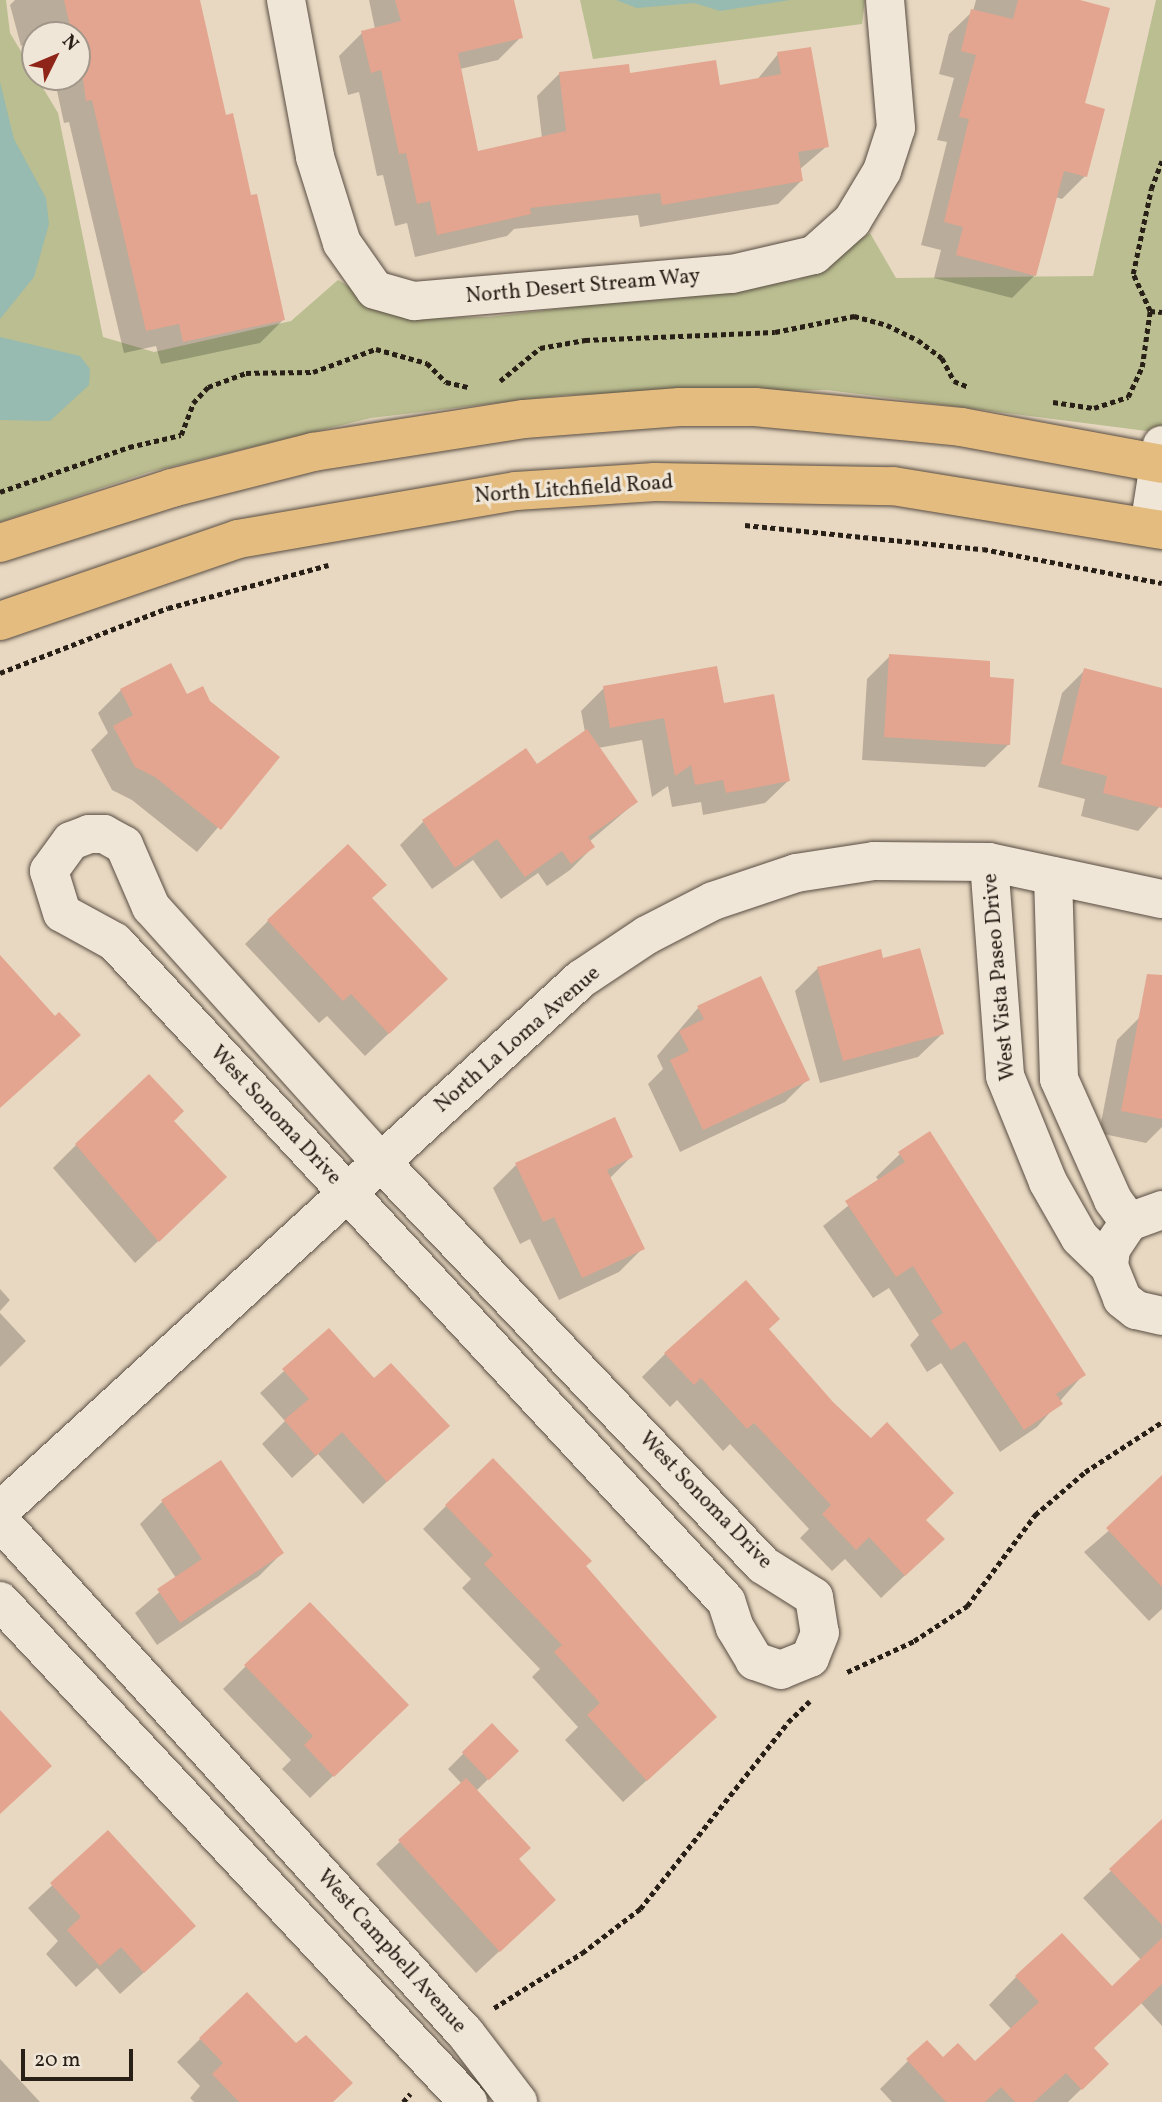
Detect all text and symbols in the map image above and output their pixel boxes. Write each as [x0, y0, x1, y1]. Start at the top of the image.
north arrow [21, 21, 91, 91]
text: N [56, 29, 84, 57]
street label: North Desert Stream Way [464, 264, 702, 310]
street label: North Litchfield Road [474, 470, 674, 510]
street label: West Vista Paseo Drive [978, 872, 1022, 1082]
street label: North La Loma Avenue [430, 961, 606, 1119]
street label: West Sonoma Drive [204, 1041, 346, 1191]
street label: West Sonoma Drive [633, 1427, 777, 1575]
street label: West Campbell Avenue [311, 1865, 471, 2039]
scale bar [24, 2036, 136, 2080]
text: 20 m [34, 2046, 80, 2075]

